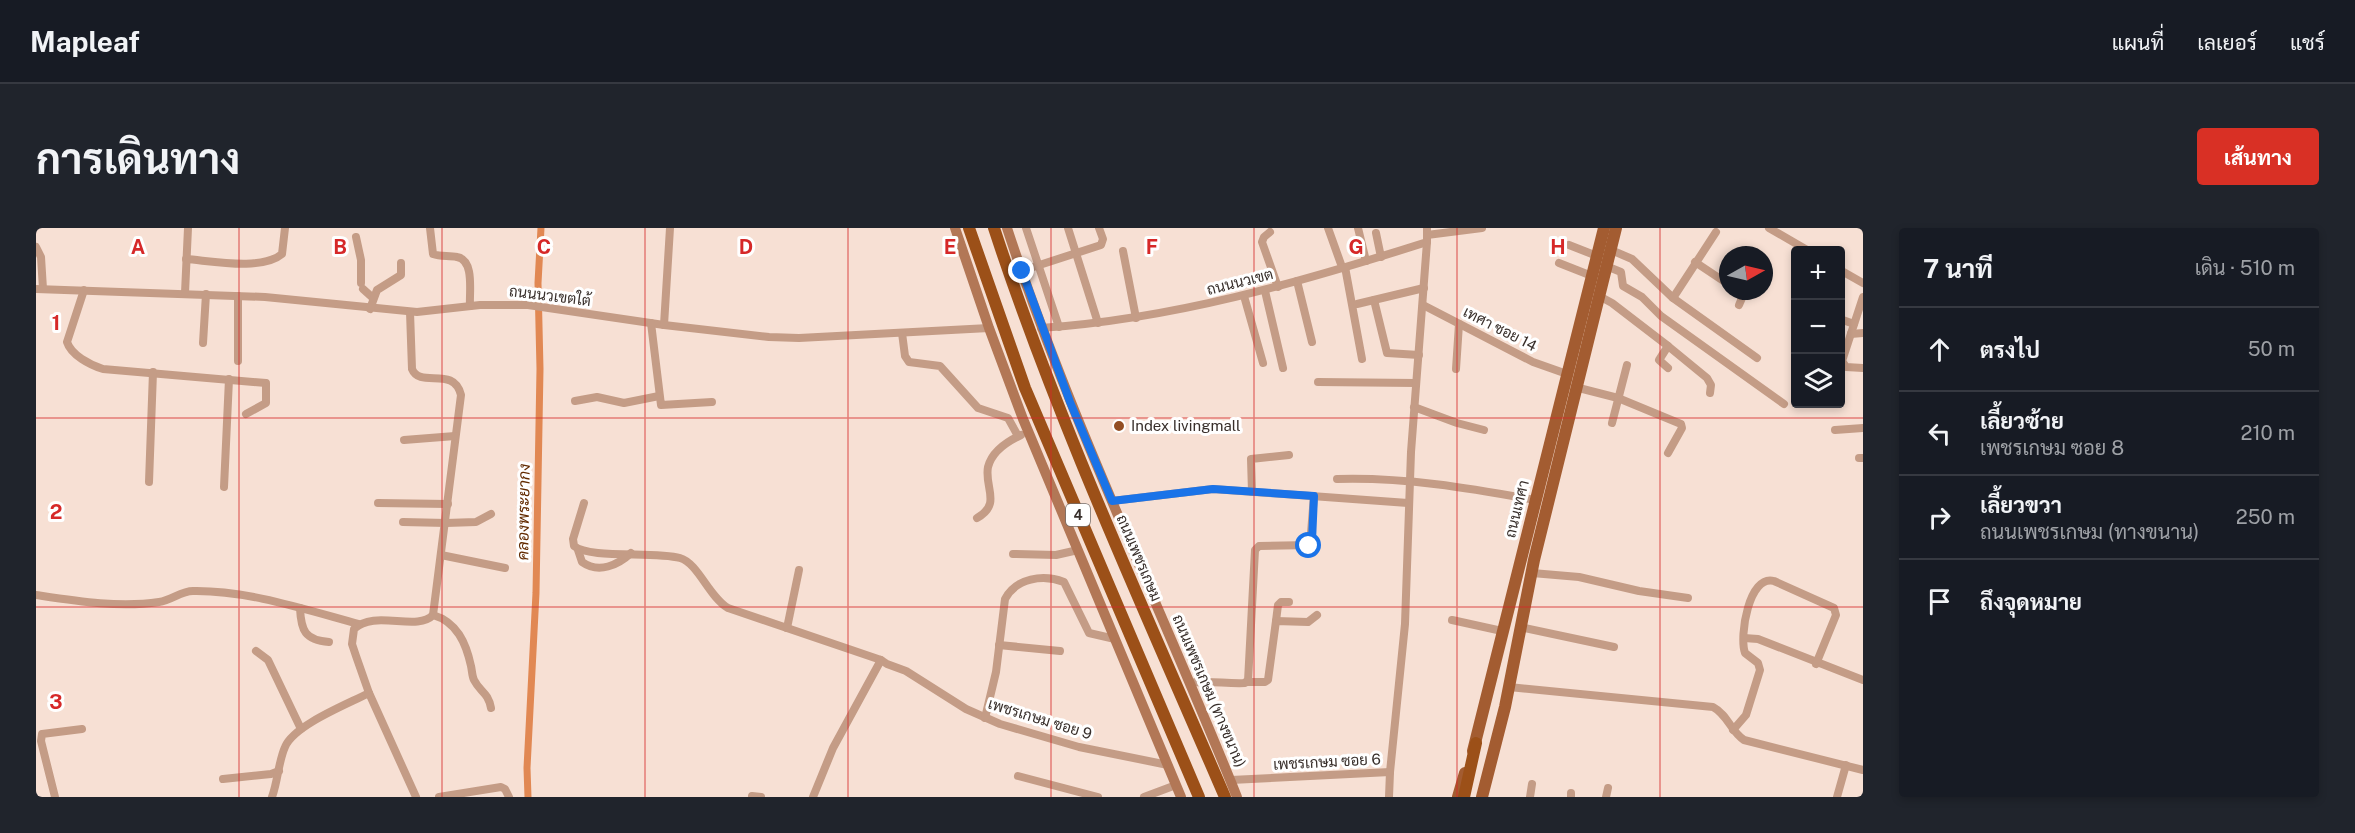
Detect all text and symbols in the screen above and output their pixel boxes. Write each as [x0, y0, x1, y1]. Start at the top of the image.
text: Mapleaf [30, 25, 140, 58]
text: แผนที่ [2112, 30, 2164, 55]
text: เลเยอร์ [2197, 30, 2257, 55]
text: แชร์ [2290, 30, 2325, 55]
button: เส้นทาง [2197, 128, 2319, 185]
text: การเดินทาง [36, 134, 240, 183]
text: A [131, 235, 145, 259]
text: B [333, 235, 347, 259]
text: C [537, 235, 551, 259]
text: D [739, 235, 753, 259]
text: E [944, 235, 956, 259]
text: F [1146, 235, 1158, 259]
text: G [1348, 235, 1364, 259]
text: H [1550, 235, 1566, 259]
north arrow [1719, 246, 1773, 300]
map controls [1791, 246, 1845, 408]
button: + [1791, 246, 1845, 300]
text: 7 นาที [1923, 253, 1993, 284]
text: เดิน · 510 m [2195, 256, 2295, 280]
route end [1008, 257, 1034, 283]
street label: ถนนนวเขต [1205, 265, 1275, 298]
street label: ถนนนวเขตใต้ [508, 281, 593, 309]
button: − [1791, 300, 1845, 354]
street label: เทศา ซอย 14 [1461, 303, 1540, 354]
text: 1 [52, 311, 60, 335]
icon: ahead [1923, 333, 1956, 366]
text: ตรงไป [1980, 337, 2040, 363]
text: 50 m [2248, 337, 2295, 361]
button: layers [1791, 354, 1845, 408]
text: เลี้ยวซ้าย [1980, 408, 2064, 434]
place label: Index livingmall [1131, 417, 1241, 434]
icon: left [1923, 417, 1956, 450]
marker: Index livingmall [1112, 419, 1126, 433]
text: 210 m [2241, 421, 2295, 445]
text: เพชรเกษม ซอย 8 [1980, 436, 2124, 460]
water label: คลองพระยากง [513, 463, 534, 561]
street label: ถนนเทศา [1501, 478, 1532, 539]
text: เลี้ยวขวา [1980, 492, 2062, 518]
text: 2 [50, 500, 62, 524]
icon: right [1923, 501, 1956, 534]
road number: 4 [1066, 504, 1090, 526]
text: 250 m [2236, 505, 2295, 529]
street label: ถนนเพชรเกษม [1114, 512, 1165, 604]
text: ถนนเพชรเกษม (ทางขนาน) [1980, 520, 2199, 544]
route start [1295, 532, 1321, 558]
icon: arrive [1923, 585, 1956, 618]
text: ถึงจุดหมาย [1980, 589, 2082, 615]
street label: ถนนเพชรเกษม (ทางขนาน) [1170, 612, 1249, 770]
text: 3 [49, 690, 63, 714]
street label: เพชรเกษม ซอย 9 [986, 695, 1094, 742]
street label: เพชรเกษม ซอย 6 [1273, 750, 1381, 773]

